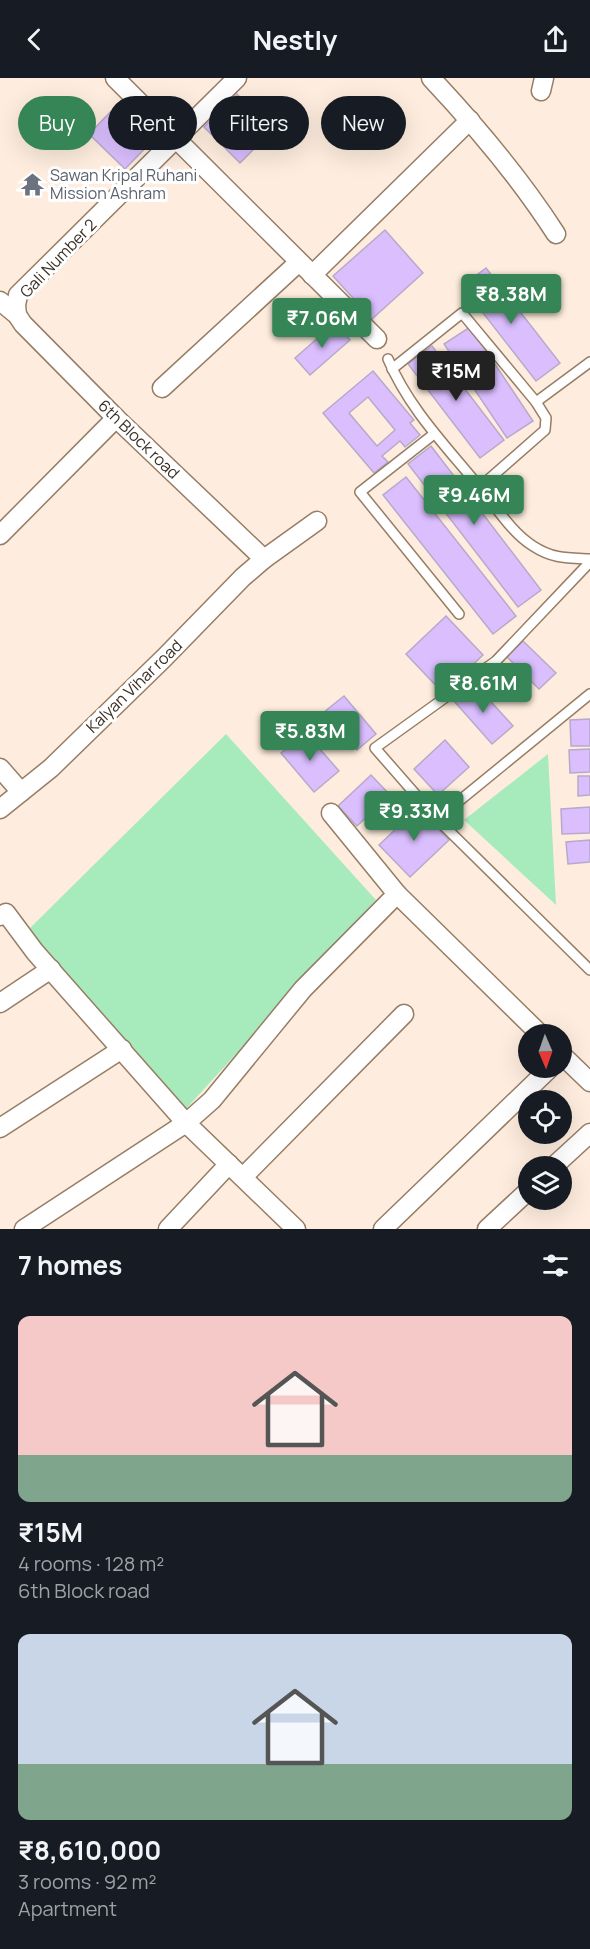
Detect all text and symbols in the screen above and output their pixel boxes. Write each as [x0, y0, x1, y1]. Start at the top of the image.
text: Nestly [253, 21, 337, 58]
icon: back [18, 23, 51, 56]
icon: share [539, 23, 572, 56]
chip: Buy [18, 96, 96, 150]
chip: Rent [108, 96, 197, 150]
chip: Filters [209, 96, 309, 150]
chip: New [321, 96, 406, 150]
place label: Sawan Kripal Ruhani Mission Ashram [50, 164, 197, 204]
temple icon: Sawan Kripal Ruhani Mission Ashram [19, 171, 45, 197]
street label: Gali Number 2 [15, 214, 101, 302]
pin: ₹8.38M [462, 274, 560, 325]
text: ₹8.38M [475, 280, 547, 307]
pin: ₹7.06M [273, 298, 371, 349]
text: ₹7.06M [286, 304, 358, 331]
pin: ₹15M [420, 351, 492, 402]
text: ₹15M [431, 357, 481, 384]
street label: 6th Block road [93, 394, 185, 484]
pin: ₹9.46M [425, 475, 523, 526]
text: ₹9.46M [438, 481, 510, 508]
street label: Kalyan Vihar road [81, 634, 187, 738]
pin: ₹8.61M [434, 663, 532, 714]
text: ₹8.61M [449, 669, 517, 696]
pin: ₹5.83M [261, 711, 359, 762]
text: ₹5.83M [274, 717, 346, 744]
pin: ₹9.33M [365, 791, 463, 842]
text: ₹9.33M [378, 797, 450, 824]
north arrow [518, 1024, 572, 1078]
map controls [518, 1024, 572, 1210]
button: locate [518, 1090, 572, 1144]
button: layers [518, 1156, 572, 1210]
text: 7 homes [18, 1247, 122, 1283]
icon: filters [539, 1249, 572, 1282]
icon: home [241, 1355, 349, 1463]
text: ₹15M [18, 1514, 83, 1550]
text: 4 rooms · 128 m² [18, 1550, 164, 1577]
text: 6th Block road [18, 1577, 150, 1604]
icon: home [241, 1673, 349, 1781]
text: ₹8,610,000 [18, 1832, 161, 1868]
text: 3 rooms · 92 m² [18, 1868, 157, 1895]
text: Apartment [18, 1895, 117, 1922]

